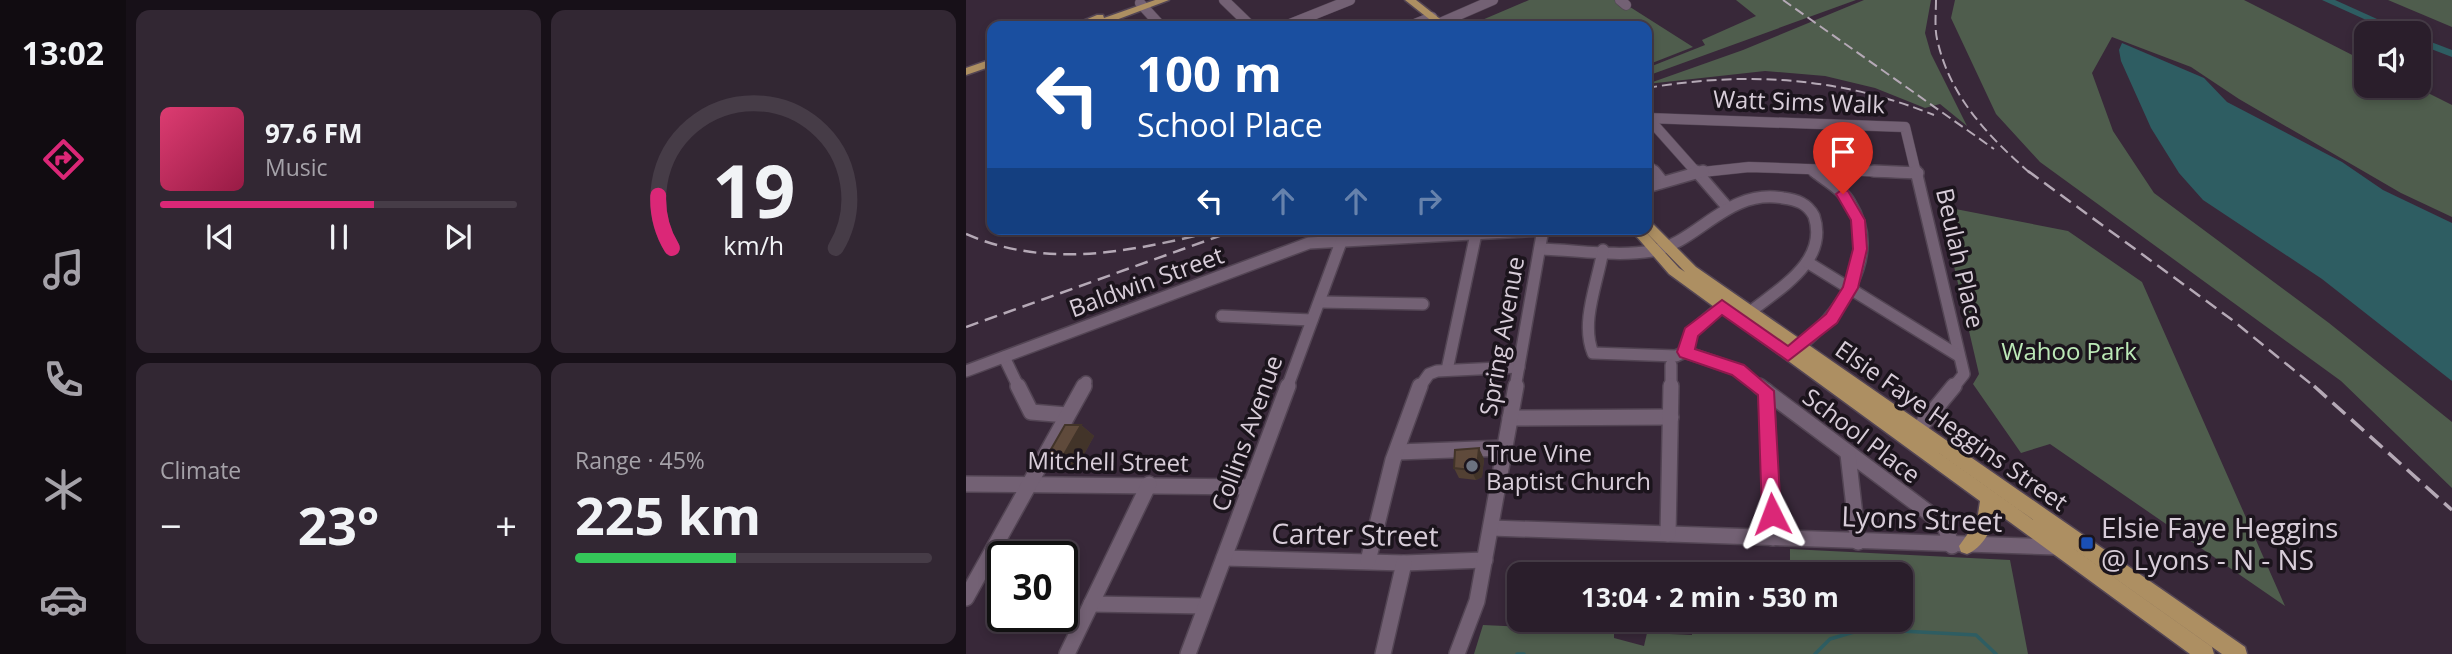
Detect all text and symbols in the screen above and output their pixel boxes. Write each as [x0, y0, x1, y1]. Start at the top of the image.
map controls [2354, 21, 2431, 98]
button: sound [2354, 21, 2431, 98]
text: 13:02 [22, 31, 104, 74]
text: 100 m [1137, 40, 1282, 106]
icon: left [1022, 49, 1113, 140]
street label: Watt Sims Walk [1712, 82, 1886, 121]
text: School Place [1137, 103, 1323, 146]
text: 97.6 FM [265, 115, 363, 151]
pin [1813, 122, 1873, 194]
icon: arrive [1824, 133, 1862, 171]
icon: directions [39, 135, 88, 184]
text: 19 [712, 140, 795, 239]
text: Music [265, 151, 328, 183]
icon: left [1191, 182, 1229, 220]
icon: ahead [1264, 182, 1302, 220]
icon: ahead [1337, 182, 1375, 220]
icon: right [1410, 182, 1448, 220]
street label: Beulah Place [1929, 185, 1993, 331]
icon: previous [201, 218, 239, 256]
icon: pause [320, 218, 358, 256]
icon: next [439, 218, 477, 256]
text: km/h [723, 228, 784, 262]
street label: Baldwin Street [1064, 238, 1228, 324]
icon: music [39, 245, 88, 294]
street label: Spring Avenue [1471, 254, 1531, 418]
street label: Elsie Faye Heggins Street [1829, 332, 2075, 518]
park label: Wahoo Park [2001, 334, 2137, 367]
street label: Collins Avenue [1203, 350, 1289, 516]
icon: phone [39, 355, 88, 404]
street label: School Place [1796, 380, 1928, 490]
place label: True Vine Baptist Church [1486, 436, 1651, 497]
street label: Mitchell Street [1027, 443, 1189, 479]
text: Range · 45% [575, 444, 705, 476]
text: Climate [160, 454, 241, 486]
marker: True Vine Baptist Church [1464, 458, 1480, 474]
icon: climate [39, 465, 88, 514]
position arrow [1735, 477, 1809, 551]
text: 225 km [575, 479, 761, 550]
text: 23° [298, 489, 379, 560]
street label: Lyons Street [1841, 496, 2003, 540]
text: − [160, 499, 182, 551]
text: + [495, 499, 517, 551]
place label: Elsie Faye Heggins @ Lyons - N - NS [2101, 508, 2338, 578]
street label: Carter Street [1271, 514, 1439, 554]
marker: Elsie Faye Heggins @ Lyons - N - NS [2079, 535, 2095, 551]
speed limit sign: 30 [987, 541, 1078, 632]
icon: car [39, 575, 88, 624]
text: 13:04 · 2 min · 530 m [1581, 579, 1839, 615]

